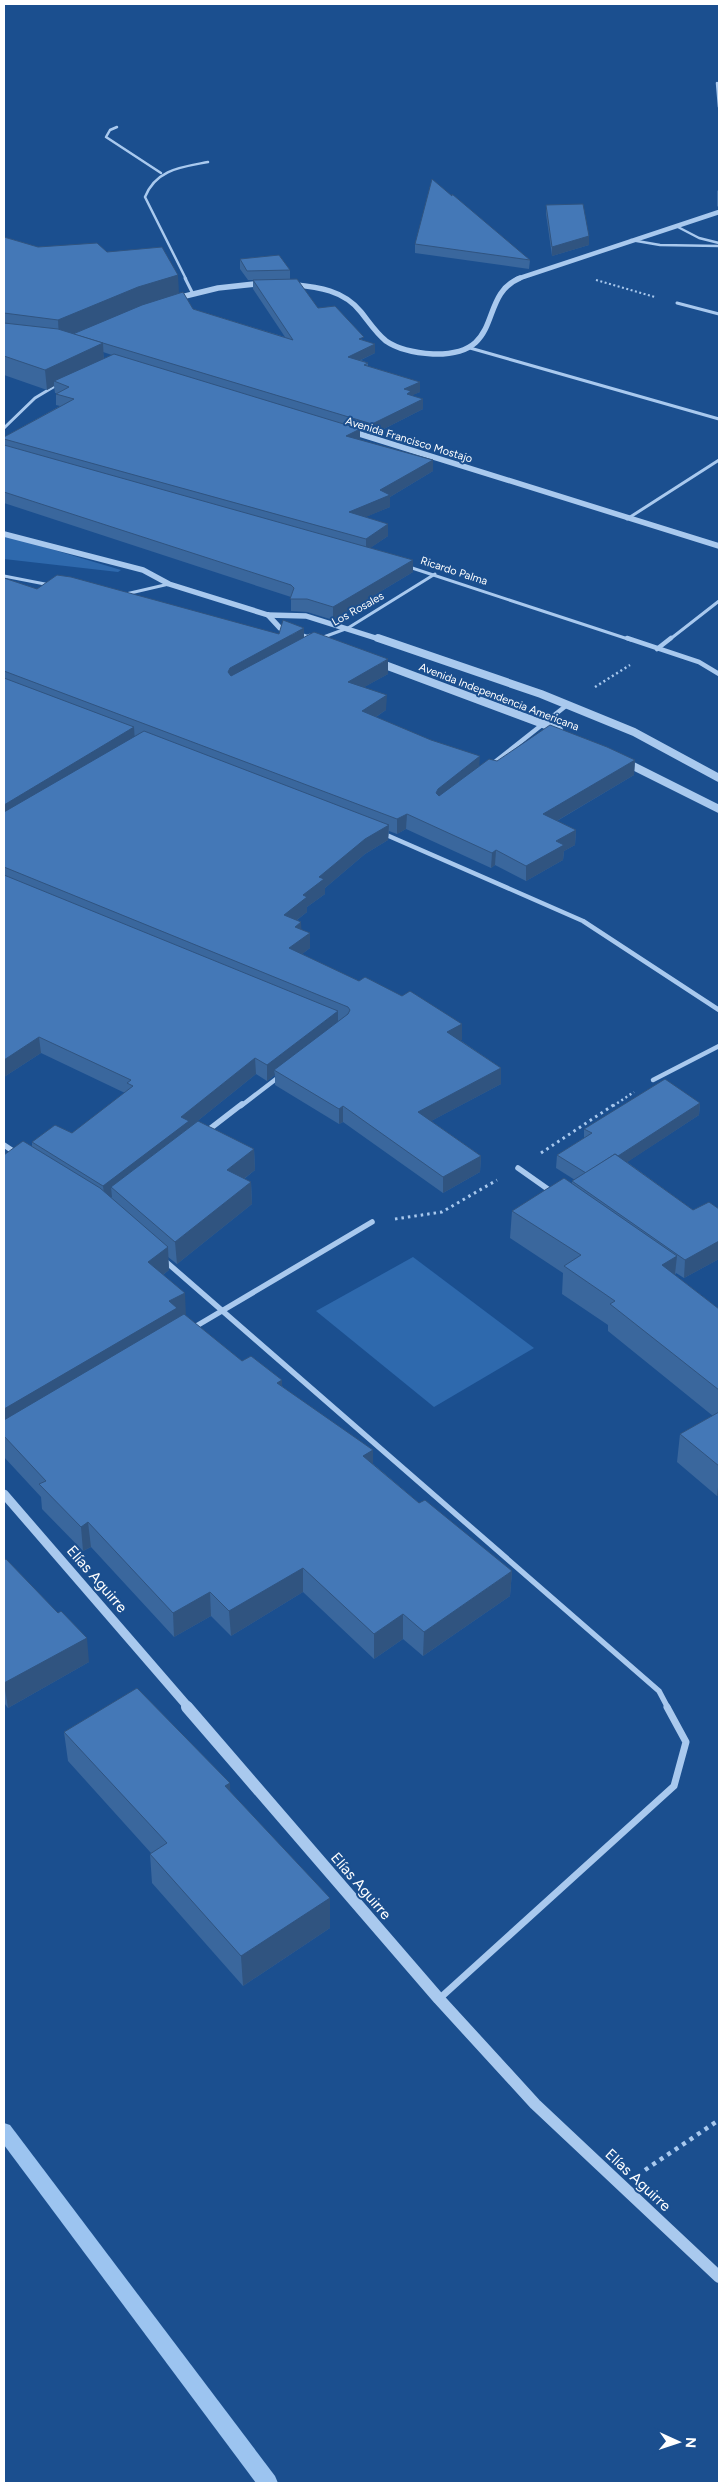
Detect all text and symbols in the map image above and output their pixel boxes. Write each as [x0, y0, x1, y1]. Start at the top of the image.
street label: Avenida Francisco Mostajo [344, 414, 474, 466]
street label: Ricardo Palma [419, 554, 489, 588]
street label: Los Rosales [330, 589, 386, 629]
street label: Avenida Independencia Americana [417, 660, 581, 734]
street label: Elías Aguirre [63, 1542, 131, 1616]
street label: Elías Aguirre [327, 1849, 395, 1923]
street label: Elías Aguirre [601, 2145, 675, 2215]
north arrow [653, 2417, 703, 2467]
text: N [682, 2437, 699, 2449]

